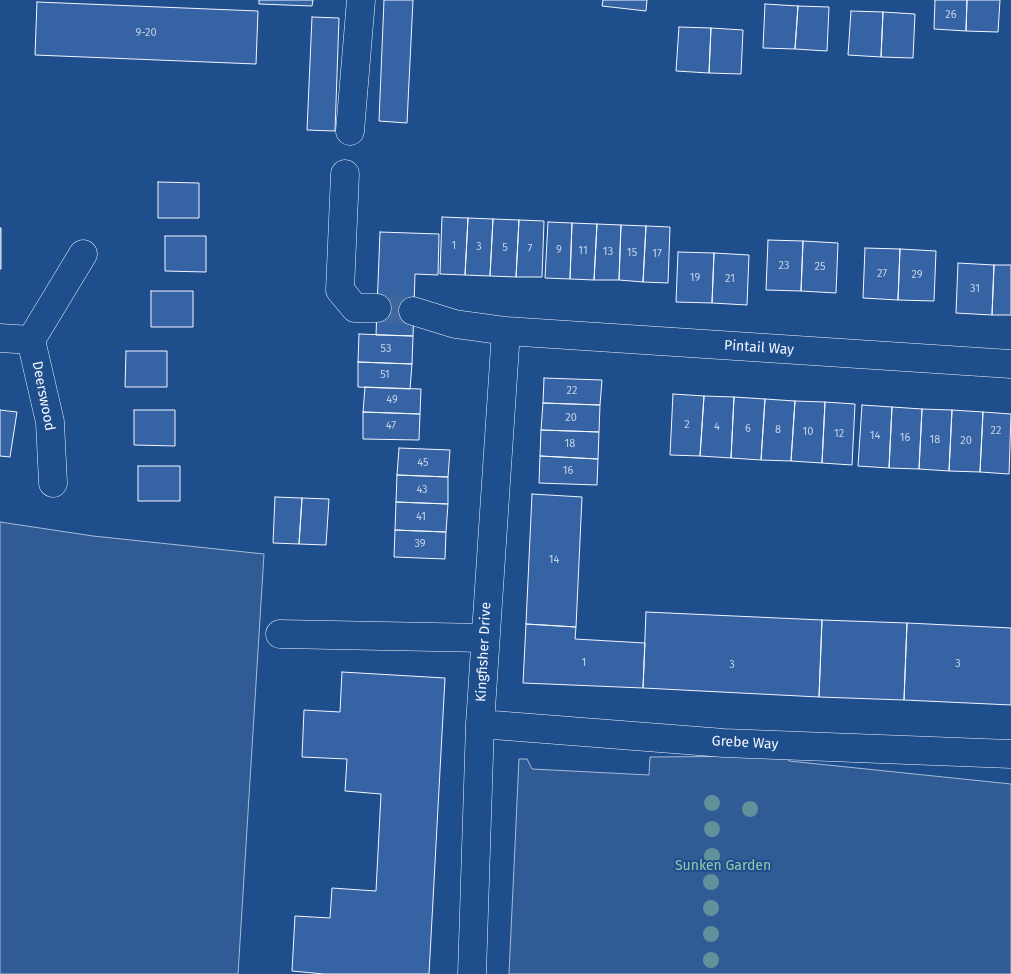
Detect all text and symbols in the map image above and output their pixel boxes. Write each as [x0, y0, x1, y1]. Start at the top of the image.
house number: 26 [945, 8, 957, 22]
house number: 9-20 [135, 26, 157, 40]
house number: 1 [452, 239, 456, 253]
house number: 3 [476, 240, 482, 254]
house number: 5 [502, 241, 508, 255]
house number: 7 [528, 242, 532, 256]
house number: 9 [556, 243, 562, 257]
house number: 11 [578, 244, 588, 258]
house number: 13 [603, 245, 613, 259]
house number: 15 [627, 246, 637, 260]
house number: 17 [652, 247, 662, 261]
house number: 23 [779, 259, 789, 273]
house number: 25 [815, 260, 825, 274]
house number: 27 [877, 267, 887, 281]
house number: 29 [911, 268, 923, 282]
house number: 19 [690, 271, 700, 285]
house number: 21 [725, 272, 735, 286]
house number: 31 [970, 282, 980, 296]
street label: Pintail Way [723, 337, 795, 359]
house number: 53 [381, 342, 391, 356]
street label: Deerswood [28, 360, 58, 432]
house number: 51 [380, 368, 390, 382]
house number: 22 [567, 384, 577, 398]
house number: 49 [386, 393, 398, 407]
house number: 20 [565, 411, 577, 425]
house number: 2 [684, 418, 690, 432]
house number: 47 [386, 419, 396, 433]
house number: 4 [714, 420, 720, 434]
house number: 6 [745, 422, 751, 436]
house number: 8 [775, 423, 781, 437]
house number: 22 [991, 424, 1001, 438]
house number: 10 [803, 425, 813, 439]
house number: 12 [834, 427, 844, 441]
house number: 14 [870, 429, 880, 443]
house number: 16 [900, 431, 910, 445]
house number: 18 [930, 433, 940, 447]
house number: 20 [960, 434, 972, 448]
house number: 18 [565, 437, 575, 451]
house number: 45 [417, 456, 429, 470]
house number: 16 [563, 464, 573, 478]
house number: 43 [416, 483, 428, 497]
house number: 41 [416, 510, 426, 524]
house number: 39 [414, 537, 426, 551]
house number: 14 [549, 553, 559, 567]
street label: Kingfisher Drive [473, 602, 495, 702]
house number: 1 [582, 656, 586, 670]
house number: 3 [955, 657, 961, 671]
house number: 3 [729, 658, 735, 672]
street label: Grebe Way [711, 733, 779, 753]
park label: Sunken Garden [675, 858, 771, 874]

